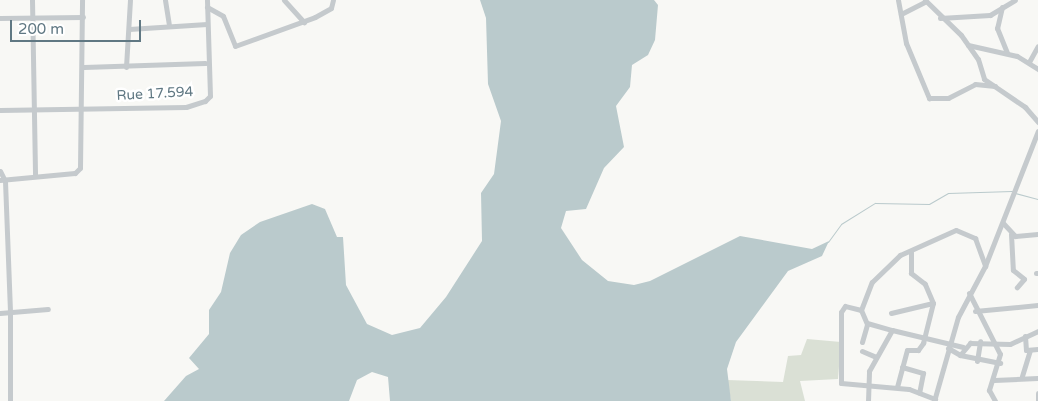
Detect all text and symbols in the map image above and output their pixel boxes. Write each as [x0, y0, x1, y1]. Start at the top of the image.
scale bar [12, 10, 144, 42]
text: 200 m [18, 20, 64, 38]
street label: Rue 17.594 [116, 84, 194, 104]

